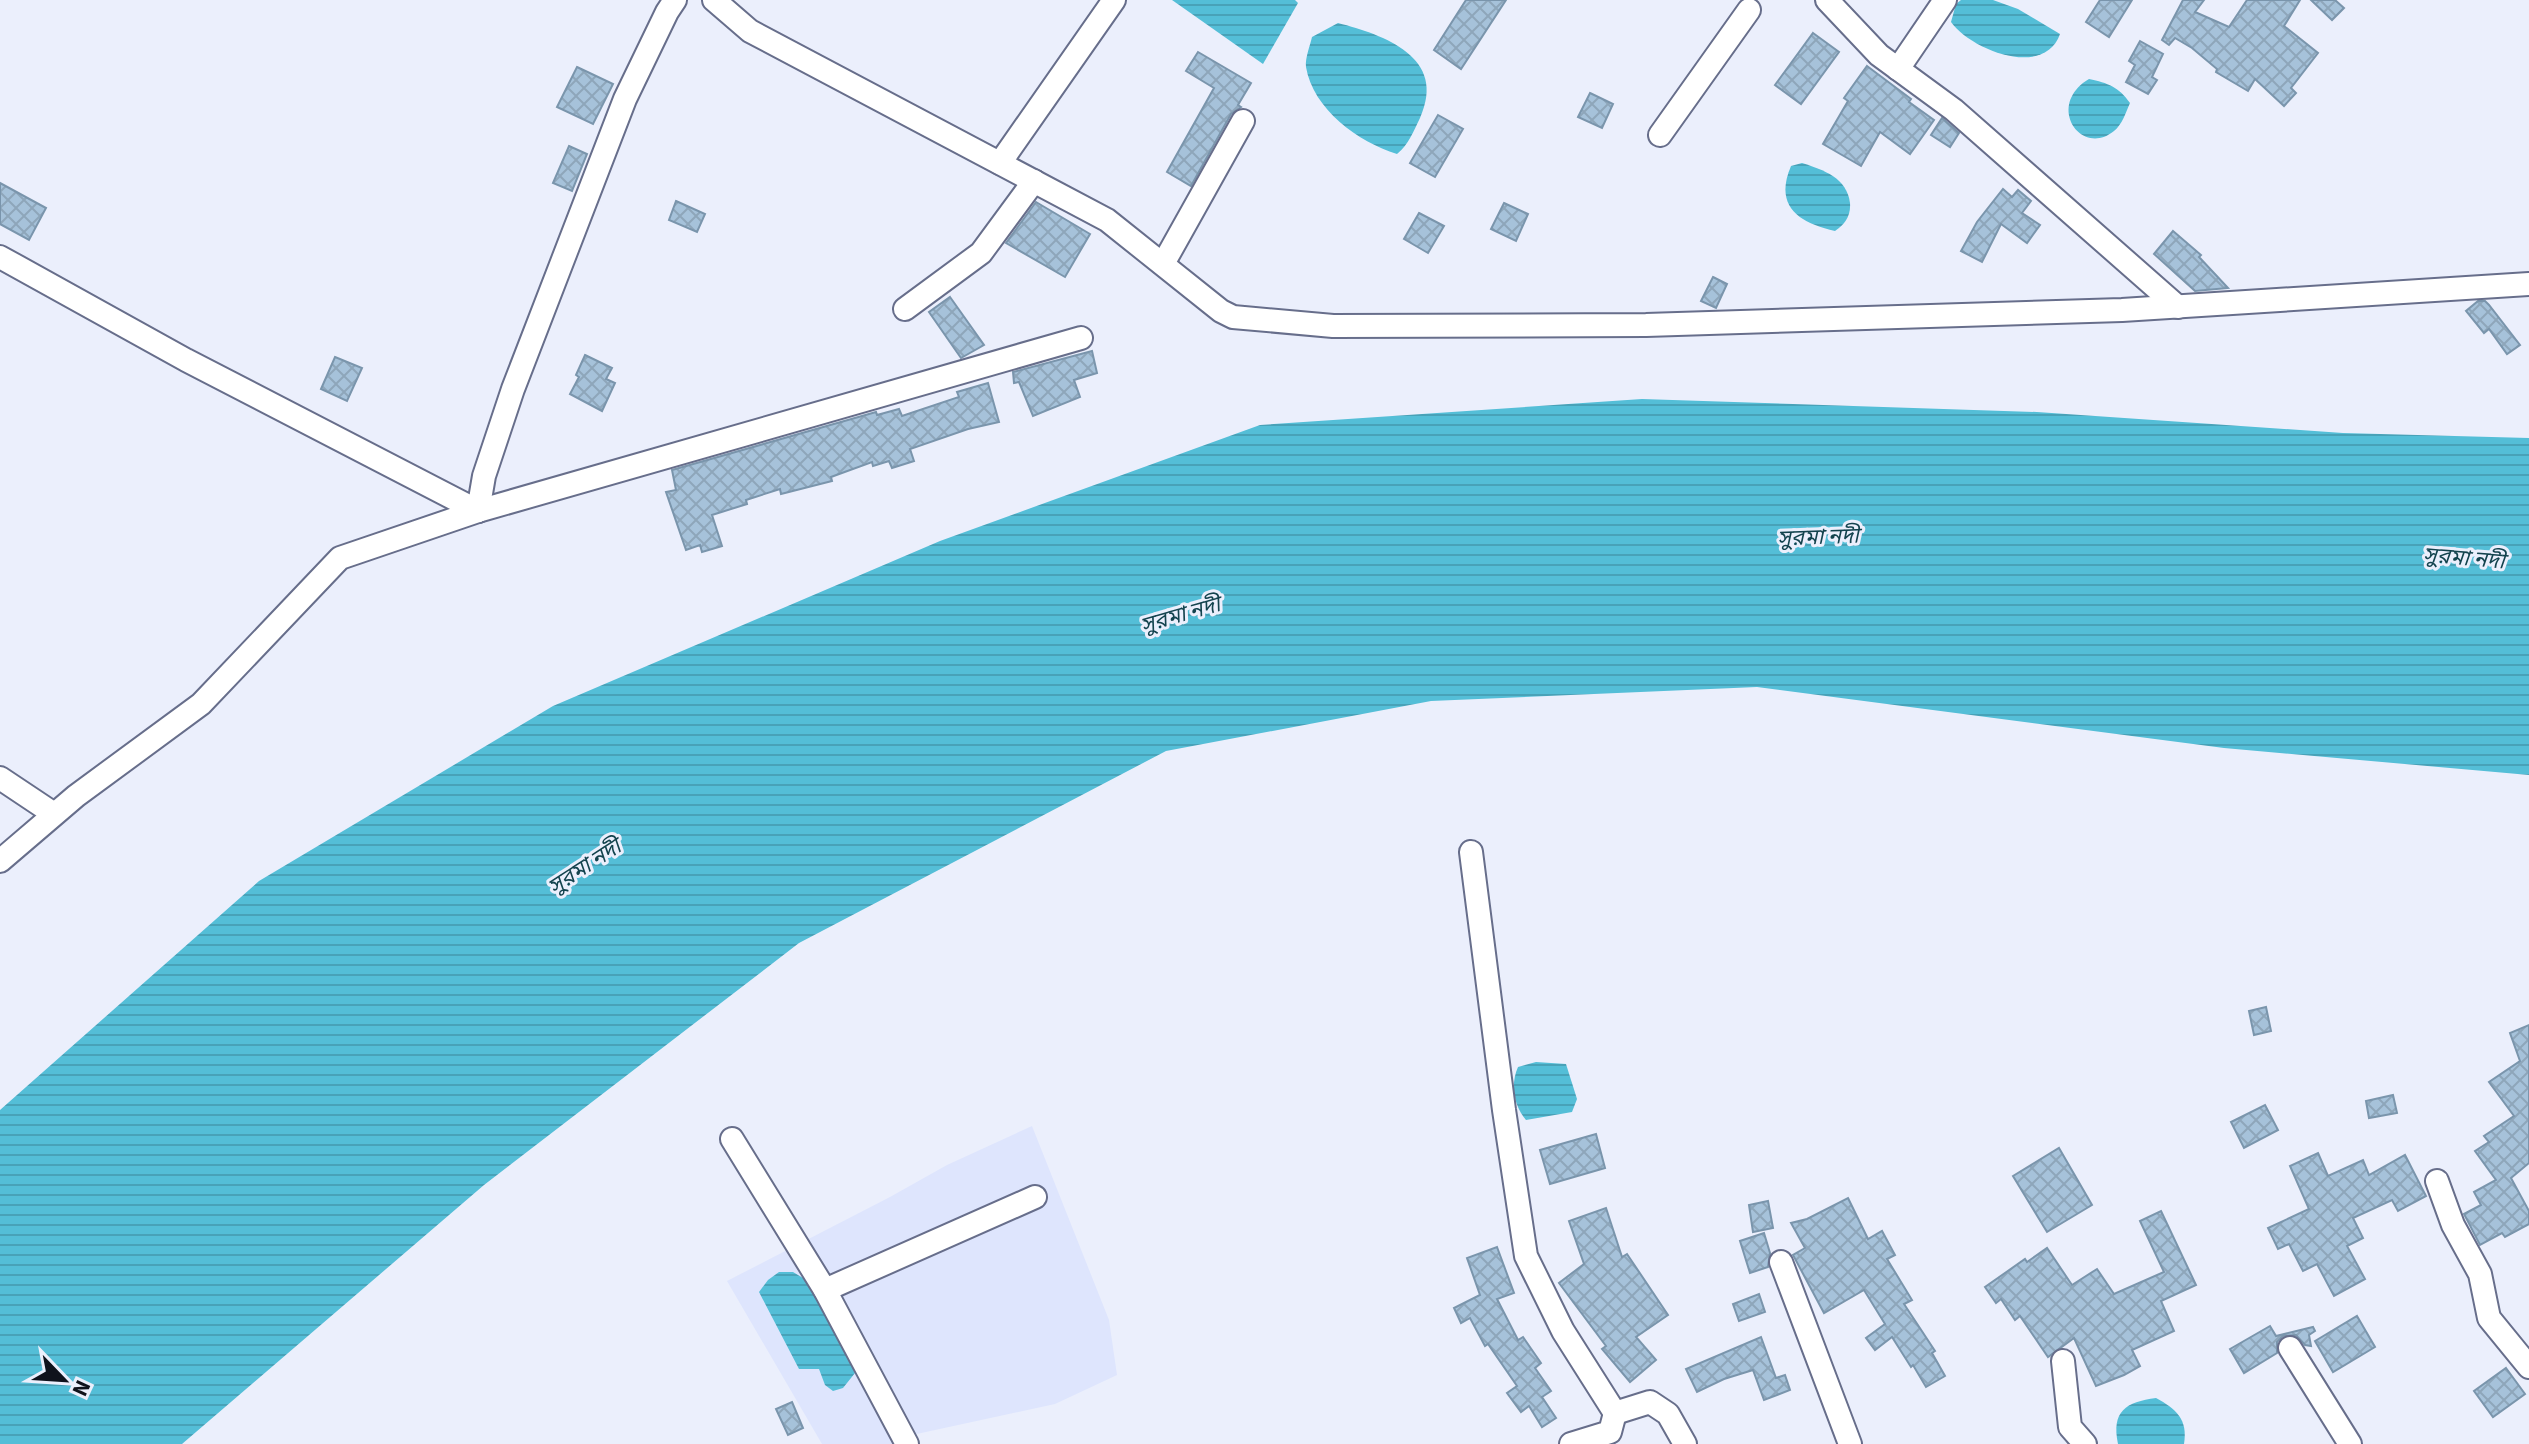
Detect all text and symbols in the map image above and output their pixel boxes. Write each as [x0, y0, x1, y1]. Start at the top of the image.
water label: সুরমা নদী [1777, 519, 1864, 554]
water label: সুরমা নদী [2422, 538, 2510, 578]
water label: সুরমা নদী [1137, 587, 1228, 642]
water label: সুরমা নদী [542, 829, 631, 903]
north arrow [24, 1340, 104, 1420]
text: N [64, 1375, 99, 1401]

